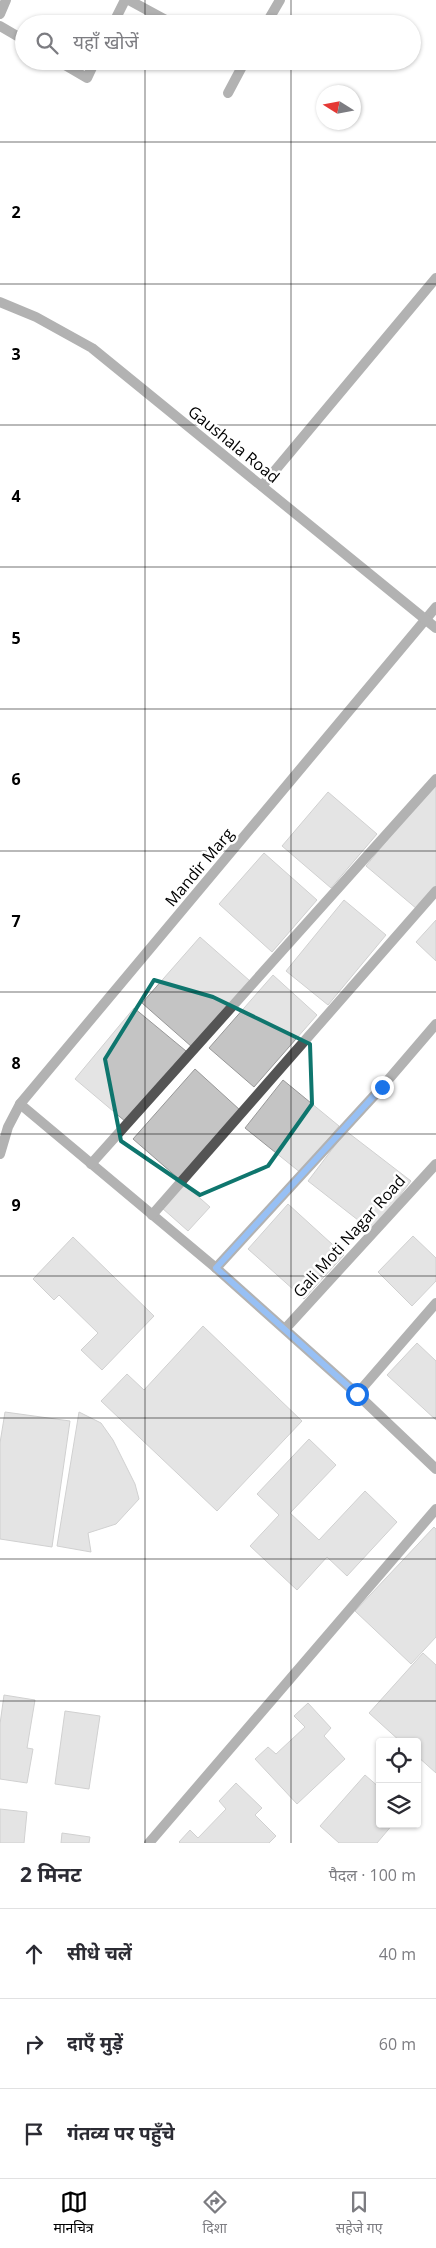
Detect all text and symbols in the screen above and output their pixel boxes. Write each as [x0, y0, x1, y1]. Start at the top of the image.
search box [15, 15, 421, 70]
icon: search [33, 29, 61, 57]
text: यहाँ खोजें [73, 29, 139, 55]
north arrow [316, 85, 361, 130]
text: 2 [11, 201, 21, 223]
text: 3 [11, 343, 21, 365]
street label: Gaushala Road [184, 400, 284, 488]
text: 4 [11, 485, 21, 507]
text: 5 [11, 627, 21, 649]
text: 6 [11, 768, 21, 790]
street label: Mandir Marg [160, 823, 239, 911]
text: 7 [11, 910, 21, 932]
text: 8 [11, 1052, 21, 1074]
route end [371, 1076, 394, 1099]
street label: Gali Moti Nagar Road [288, 1170, 410, 1302]
text: 9 [11, 1194, 21, 1216]
route start [346, 1383, 369, 1406]
map controls [376, 1738, 421, 1828]
button: locate [376, 1738, 421, 1783]
button: layers [376, 1783, 421, 1828]
text: 2 मिनट [20, 1860, 82, 1888]
text: पैदल · 100 m [329, 1864, 416, 1886]
icon: ahead [20, 1940, 48, 1968]
text: सीधे चलें [67, 1940, 132, 1966]
text: 40 m [379, 1943, 416, 1965]
icon: right [20, 2030, 48, 2058]
text: दाएँ मुड़ें [67, 2030, 123, 2056]
text: 60 m [379, 2033, 416, 2055]
icon: arrive [20, 2120, 48, 2148]
text: गंतव्य पर पहुँचे [67, 2120, 175, 2146]
tab: मानचित्र [54, 2188, 94, 2239]
tab: दिशा [201, 2188, 229, 2239]
tab: सहेजे गए [336, 2188, 382, 2239]

